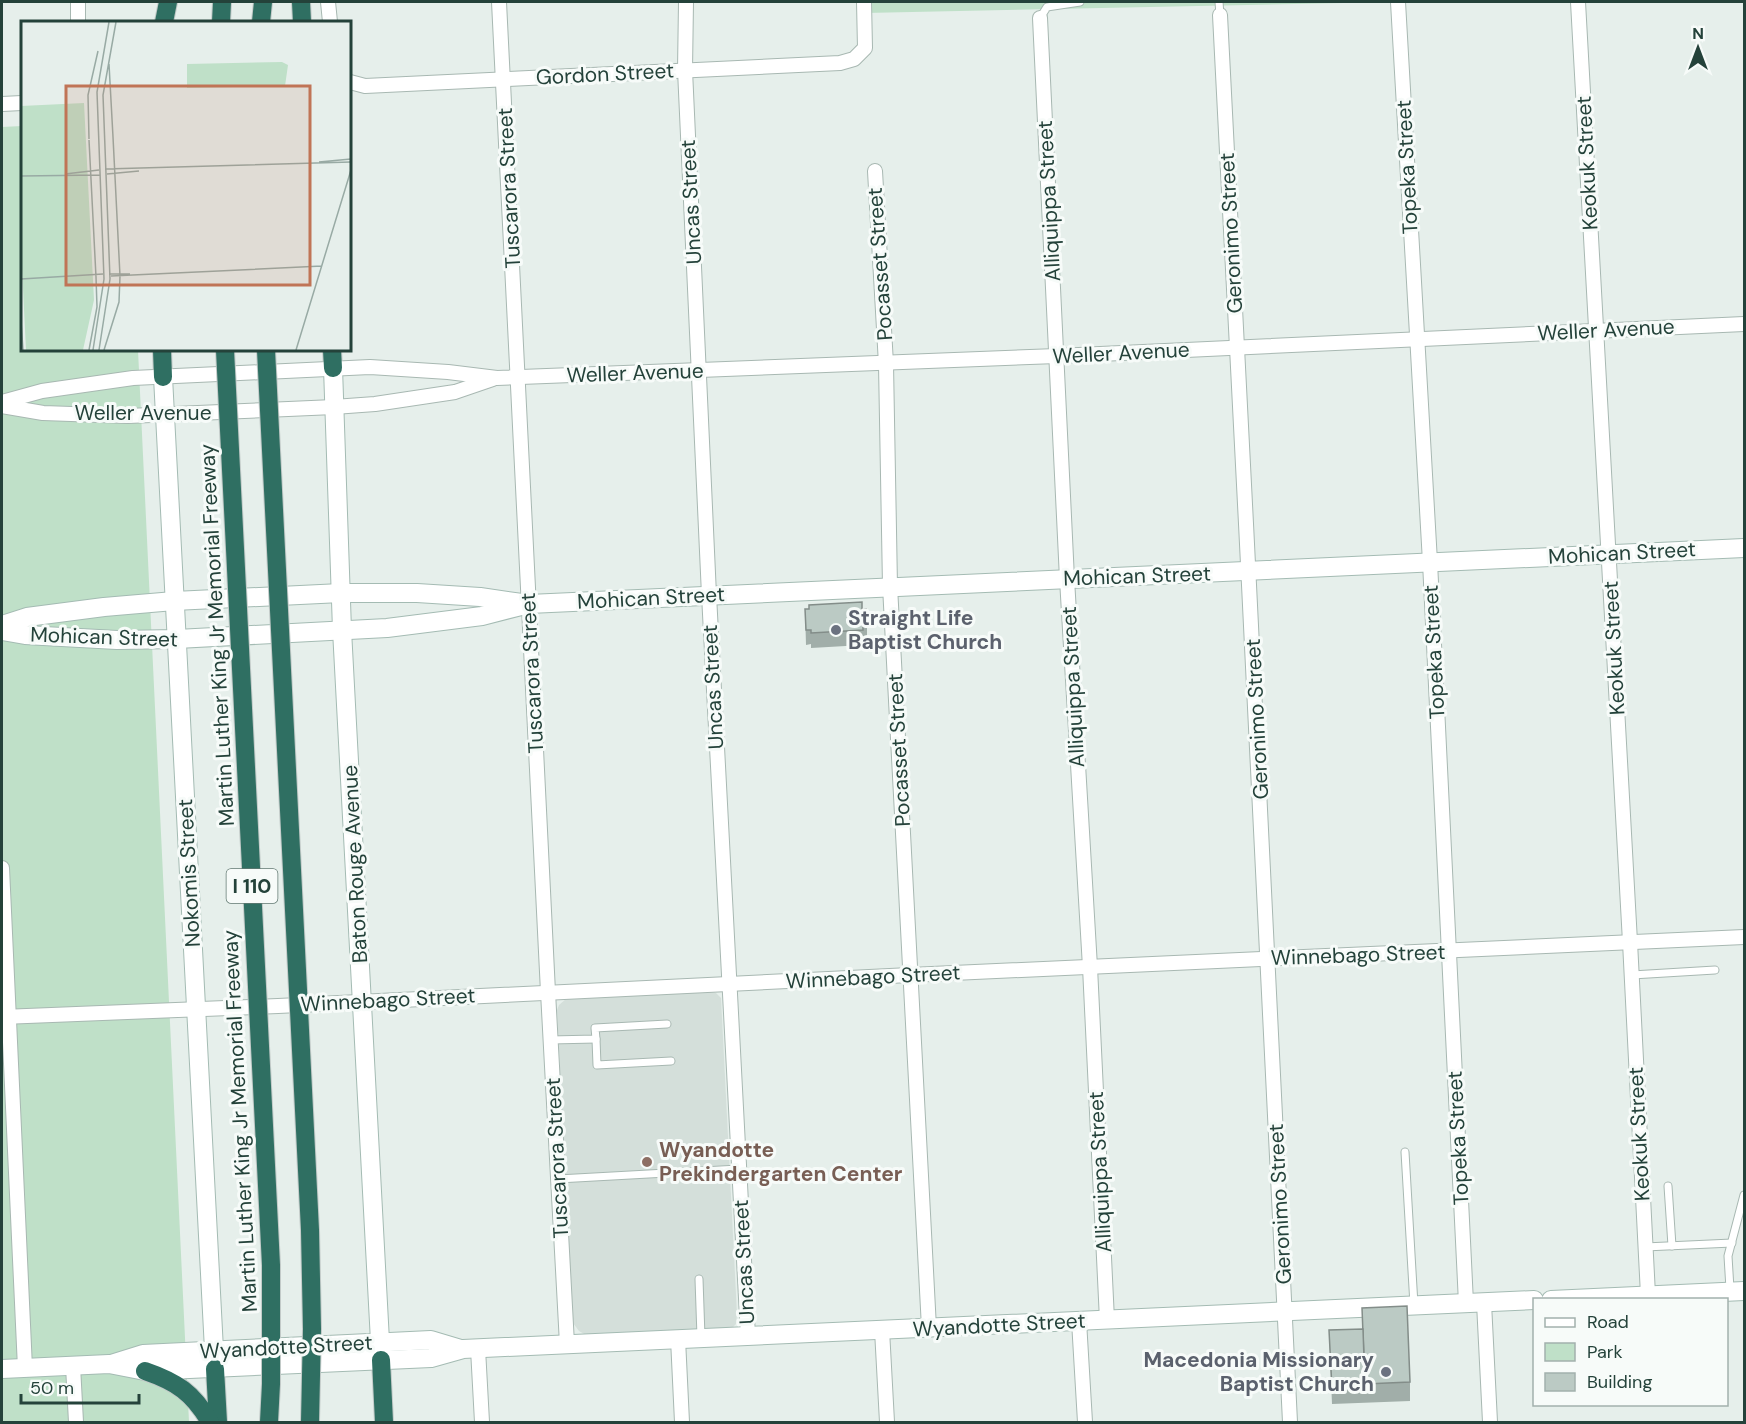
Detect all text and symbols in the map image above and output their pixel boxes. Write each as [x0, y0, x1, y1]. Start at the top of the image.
north arrow [1668, 18, 1728, 78]
inset map [21, 21, 351, 351]
text: N [1692, 23, 1704, 44]
street label: Gordon Street [535, 56, 675, 92]
street label: Keokuk Street [1570, 95, 1604, 231]
street label: Topeka Street [1390, 99, 1424, 235]
street label: Tuscarora Street [491, 107, 527, 269]
street label: Alliquippa Street [1031, 120, 1067, 282]
street label: Uncas Street [674, 139, 708, 265]
street label: Geronimo Street [1213, 152, 1249, 314]
street label: Pocasset Street [861, 186, 899, 342]
street label: Weller Avenue [1537, 312, 1675, 348]
street label: Weller Avenue [1052, 335, 1190, 371]
street label: Weller Avenue [566, 357, 704, 389]
street label: Weller Avenue [74, 399, 212, 427]
street label: Martin Luther King Jr Memorial Freeway [193, 443, 241, 827]
street label: Mohican Street [1547, 535, 1697, 571]
street label: Mohican Street [1063, 559, 1211, 593]
street label: Mohican Street [576, 580, 726, 616]
street label: Keokuk Street [1597, 580, 1631, 716]
street label: Topeka Street [1417, 584, 1451, 720]
street label: Tuscarora Street [514, 592, 550, 754]
place label: Straight Life Baptist Church [848, 604, 1002, 656]
street label: Alliquippa Street [1055, 606, 1091, 768]
street label: Mohican Street [30, 620, 178, 654]
marker: Straight Life Baptist Church [829, 623, 843, 637]
street label: Uncas Street [696, 624, 730, 750]
street label: Geronimo Street [1239, 638, 1275, 800]
street label: Pocasset Street [881, 673, 917, 827]
street label: Baton Rouge Avenue [336, 764, 374, 964]
street label: Nokomis Street [171, 798, 207, 948]
road number: I 110 [226, 869, 278, 903]
street label: Martin Luther King Jr Memorial Freeway [216, 929, 264, 1313]
street label: Winnebago Street [1270, 938, 1446, 972]
street label: Winnebago Street [785, 958, 961, 996]
street label: Winnebago Street [300, 981, 476, 1019]
street label: Keokuk Street [1622, 1066, 1656, 1202]
street label: Topeka Street [1441, 1070, 1475, 1206]
street label: Tuscarora Street [539, 1077, 575, 1239]
street label: Alliquippa Street [1082, 1091, 1118, 1253]
street label: Geronimo Street [1262, 1123, 1298, 1285]
place label: Wyandotte Prekindergarten Center [659, 1136, 903, 1188]
marker: Wyandotte Prekindergarten Center [640, 1155, 654, 1169]
street label: Uncas Street [727, 1199, 761, 1325]
legend [1533, 1298, 1728, 1406]
street label: Wyandotte Street [912, 1306, 1086, 1344]
text: Road [1587, 1310, 1629, 1334]
street label: Wyandotte Street [199, 1328, 373, 1366]
text: Park [1587, 1340, 1623, 1364]
place label: Macedonia Missionary Baptist Church [1143, 1346, 1374, 1398]
marker: Macedonia Missionary Baptist Church [1379, 1365, 1393, 1379]
scale bar [21, 1367, 140, 1405]
text: Building [1587, 1370, 1652, 1394]
text: 50 m [30, 1376, 74, 1400]

